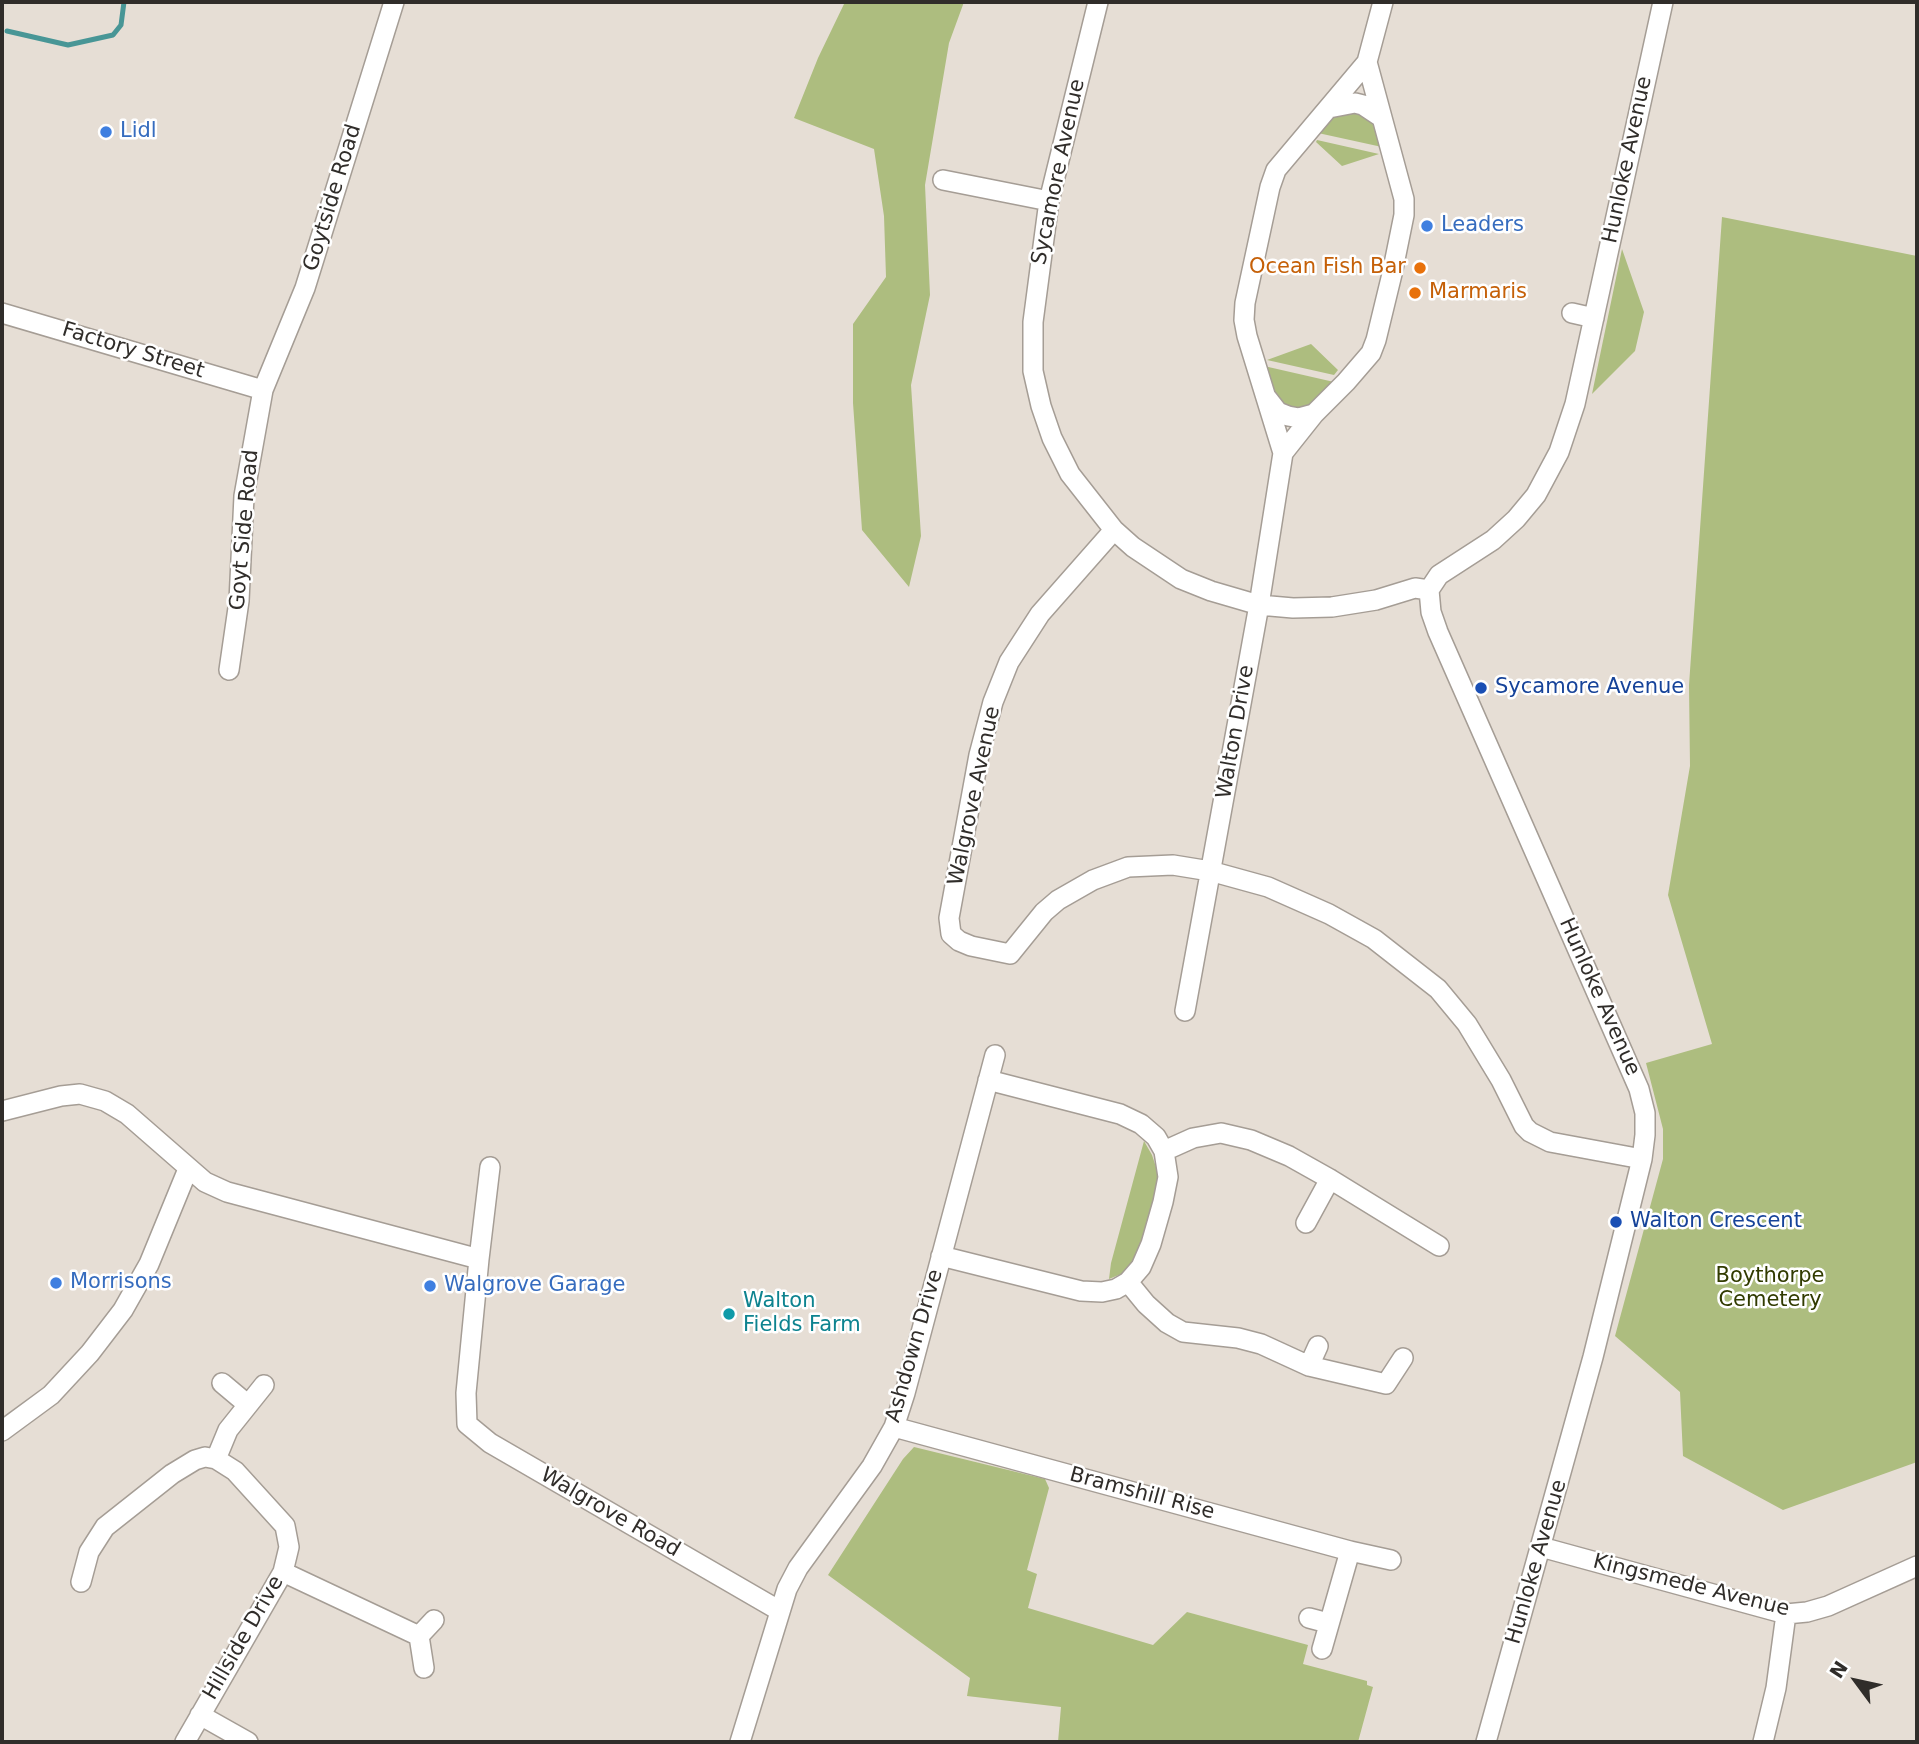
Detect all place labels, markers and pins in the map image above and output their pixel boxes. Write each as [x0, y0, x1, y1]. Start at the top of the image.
place label: Lidl [120, 119, 157, 145]
marker: Lidl [98, 124, 114, 140]
place label: Leaders [1441, 213, 1524, 239]
marker: Leaders [1419, 218, 1435, 234]
place label: Ocean Fish Bar [1249, 255, 1406, 281]
marker: Ocean Fish Bar [1412, 260, 1428, 276]
place label: Marmaris [1429, 280, 1527, 306]
marker: Marmaris [1407, 285, 1423, 301]
place label: Sycamore Avenue [1495, 675, 1684, 701]
marker: Sycamore Avenue [1473, 680, 1489, 696]
place label: Walton Crescent [1630, 1209, 1802, 1235]
marker: Walton Crescent [1608, 1214, 1624, 1230]
place label: Morrisons [70, 1270, 172, 1296]
place label: Walgrove Garage [444, 1273, 625, 1299]
marker: Morrisons [48, 1275, 64, 1291]
marker: Walgrove Garage [422, 1278, 438, 1294]
place label: Walton Fields Farm [743, 1289, 861, 1339]
marker: Walton Fields Farm [721, 1306, 737, 1322]

